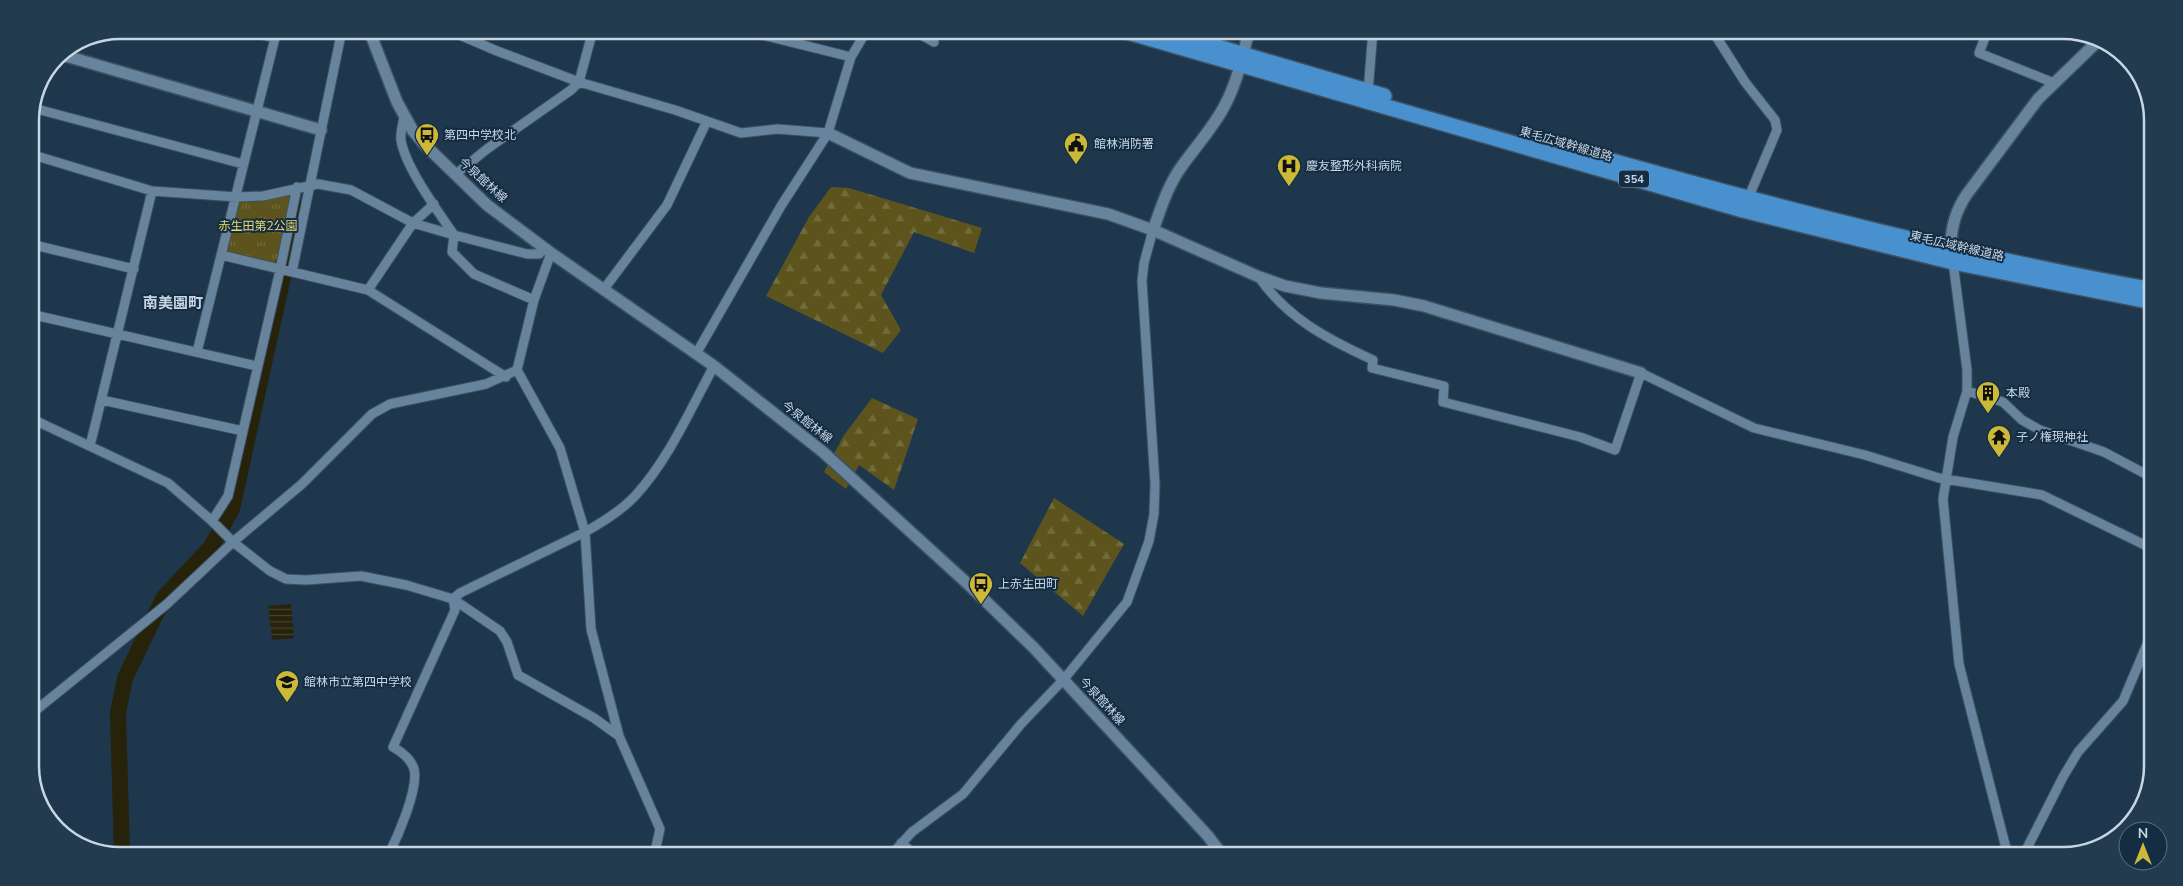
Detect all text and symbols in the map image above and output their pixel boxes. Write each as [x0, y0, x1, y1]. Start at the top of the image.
bus stop icon: 第四中学校北 [414, 122, 440, 156]
street label: 東毛広域幹線道路 [1518, 123, 1614, 165]
place label: 第四中学校北 [444, 127, 516, 143]
public building icon: 館林消防署 [1063, 131, 1089, 165]
place label: 館林消防署 [1094, 136, 1154, 152]
hospital icon: 慶友整形外科病院 [1276, 153, 1302, 187]
street label: 今泉館林線 [455, 154, 511, 206]
place label: 慶友整形外科病院 [1306, 158, 1402, 174]
road number: 354 [1619, 170, 1649, 188]
park label: 赤生田第2公園 [218, 218, 298, 234]
street label: 東毛広域幹線道路 [1908, 227, 2006, 265]
district label: 南美園町 [143, 293, 203, 313]
building icon: 本殿 [1975, 380, 2001, 414]
place label: 本殿 [2006, 385, 2030, 401]
street label: 今泉館林線 [778, 397, 836, 447]
temple icon: 子ノ権現神社 [1986, 424, 2012, 458]
place label: 子ノ権現神社 [2016, 429, 2088, 445]
bus stop icon: 上赤生田町 [968, 571, 994, 605]
place label: 上赤生田町 [998, 576, 1058, 592]
school or university icon: 館林市立第四中学校 [274, 669, 300, 703]
place label: 館林市立第四中学校 [304, 674, 412, 690]
street label: 今泉館林線 [1076, 674, 1128, 728]
north arrow [2118, 821, 2168, 871]
text: N [2138, 824, 2148, 843]

